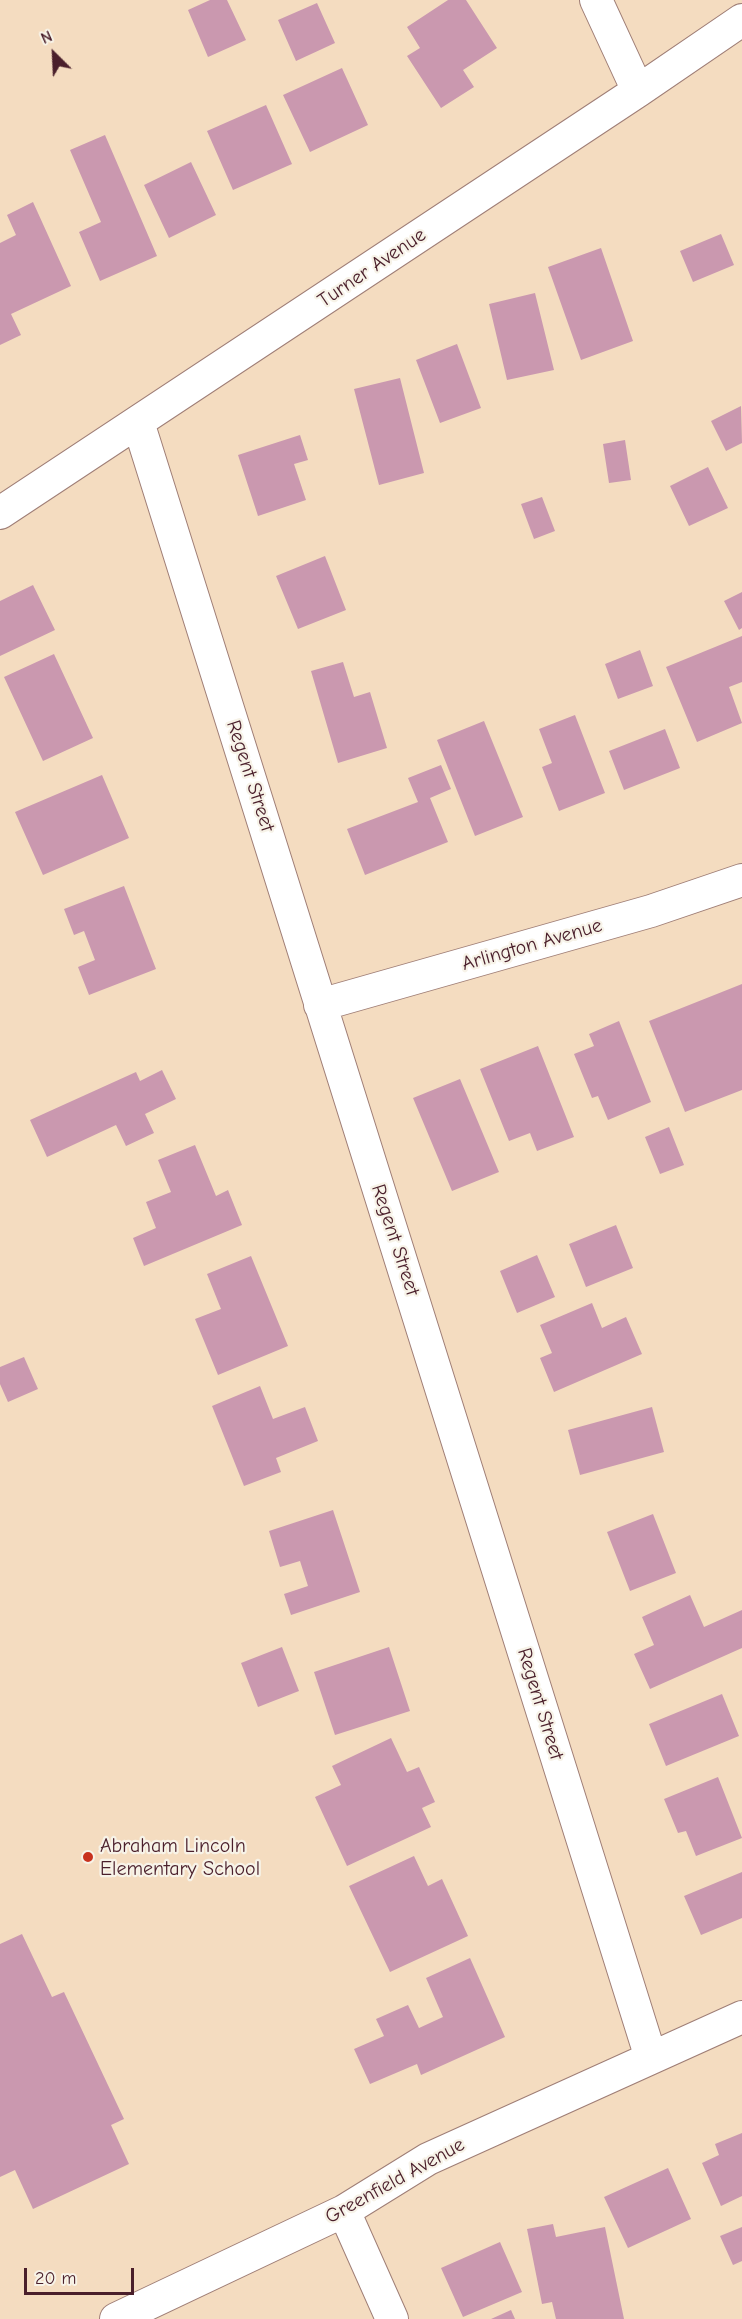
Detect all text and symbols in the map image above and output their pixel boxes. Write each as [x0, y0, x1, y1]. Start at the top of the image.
north arrow [24, 24, 84, 84]
text: N [38, 27, 55, 48]
street label: Turner Avenue [313, 223, 431, 313]
street label: Regent Street [221, 717, 279, 835]
street label: Arlington Avenue [459, 914, 605, 976]
street label: Regent Street [366, 1181, 424, 1299]
street label: Regent Street [512, 1645, 568, 1763]
place label: Abraham Lincoln Elementary School [100, 1834, 260, 1881]
marker: Abraham Lincoln Elementary School [81, 1850, 95, 1864]
street label: Greenfield Avenue [321, 2133, 469, 2229]
scale bar [27, 2256, 136, 2294]
text: 20 m [35, 2268, 76, 2289]

